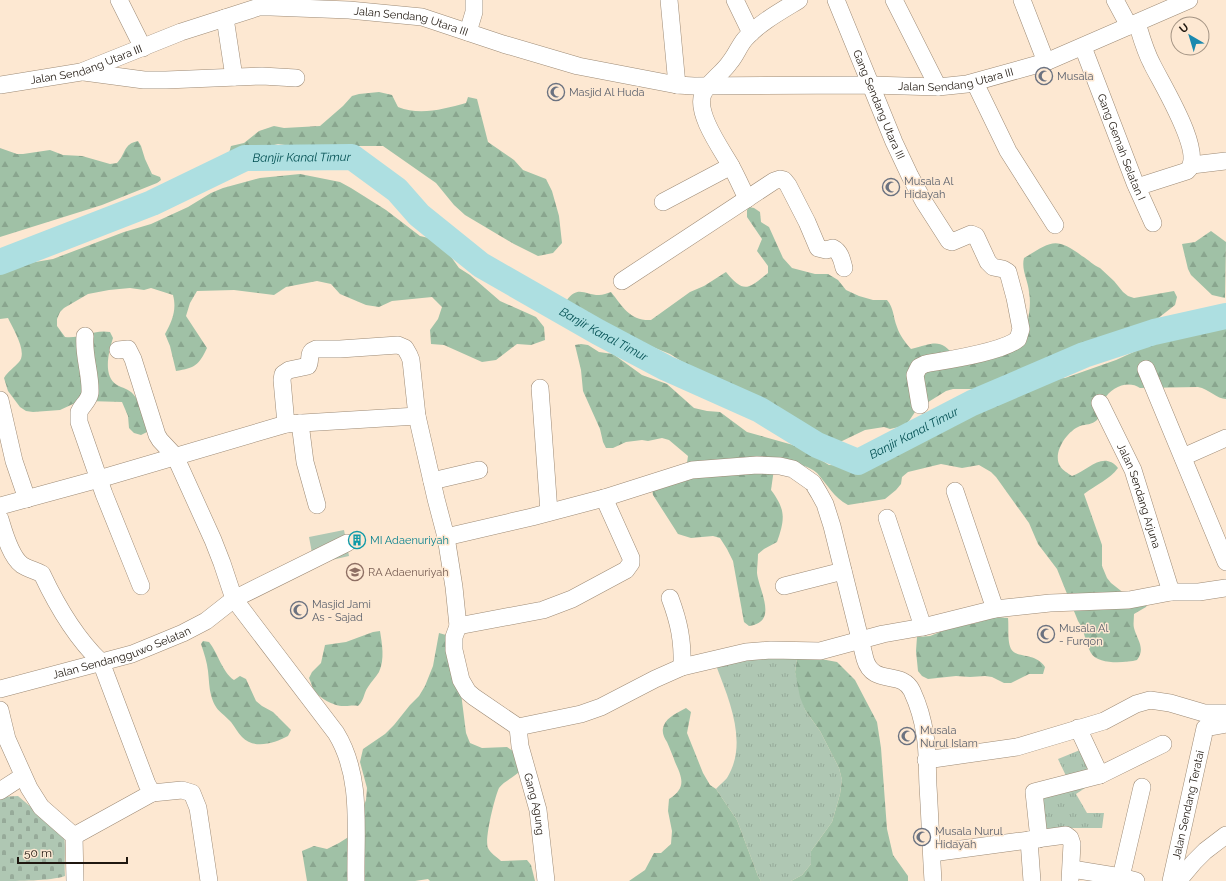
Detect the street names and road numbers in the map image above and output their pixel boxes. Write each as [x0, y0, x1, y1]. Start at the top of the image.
street label: Jalan Sendang Utara III [353, 4, 470, 39]
street label: Jalan Sendang Utara III [29, 42, 144, 87]
street label: Gang Sendang Utara III [850, 48, 907, 161]
street label: Jalan Sendang Utara III [898, 65, 1015, 94]
street label: Gang Gemah Selatan I [1094, 92, 1148, 202]
street label: Jalan Sendang Arjuna [1114, 441, 1163, 550]
street label: Jalan Sendangguwo Selatan [51, 624, 193, 682]
street label: Jalan Sendang Teratai [1170, 749, 1207, 861]
street label: Gang Agung [521, 771, 547, 836]

